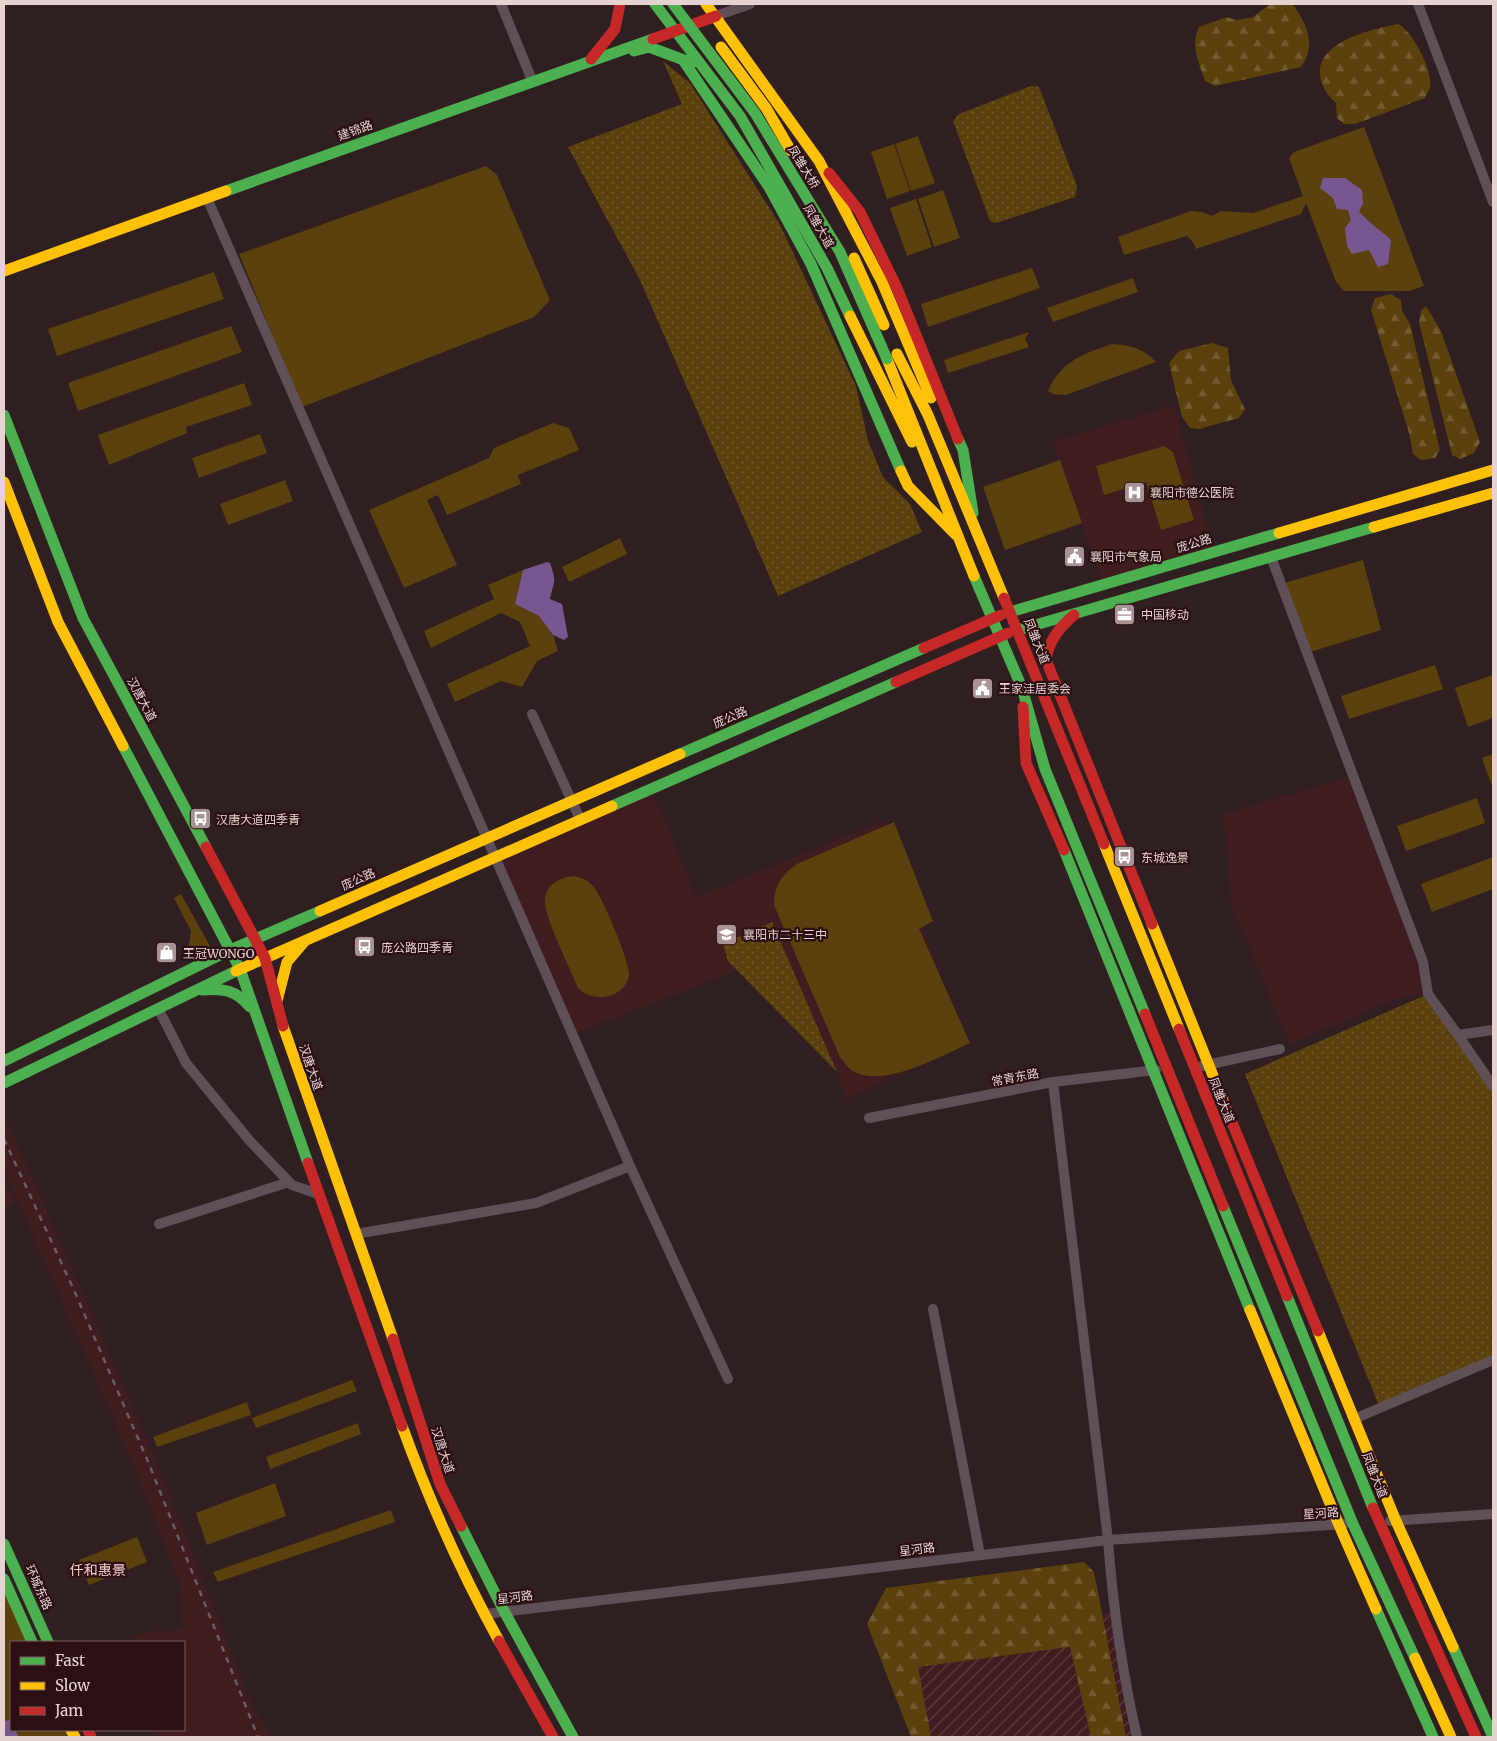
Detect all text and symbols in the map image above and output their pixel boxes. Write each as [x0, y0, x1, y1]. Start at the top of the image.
street label: 建锦路 [336, 117, 374, 143]
street label: 凤雏大桥 [785, 143, 823, 191]
street label: 凤雏大道 [801, 201, 837, 251]
hospital icon: 襄阳市德公医院 [1122, 480, 1146, 504]
place label: 襄阳市德公医院 [1150, 485, 1234, 500]
street label: 庞公路 [1175, 531, 1213, 555]
public building icon: 襄阳市气象局 [1062, 544, 1086, 568]
place label: 襄阳市气象局 [1090, 549, 1162, 564]
office icon: 中国移动 [1113, 602, 1137, 626]
place label: 中国移动 [1141, 607, 1189, 622]
street label: 凤雏大道 [1021, 616, 1053, 666]
street label: 汉唐大道 [124, 674, 160, 724]
public building icon: 王家洼居委会 [971, 676, 995, 700]
place label: 王家洼居委会 [999, 681, 1071, 696]
street label: 庞公路 [710, 703, 750, 731]
bus stop icon: 汉唐大道四季青 [188, 807, 212, 831]
place label: 汉唐大道四季青 [216, 812, 300, 827]
bus stop icon: 东城逸景 [1113, 845, 1137, 869]
place label: 东城逸景 [1141, 850, 1189, 865]
street label: 庞公路 [338, 865, 378, 893]
school or university icon: 襄阳市二十三中 [715, 922, 739, 946]
place label: 襄阳市二十三中 [743, 927, 827, 942]
bus stop icon: 庞公路四季青 [353, 935, 377, 959]
place label: 庞公路四季青 [381, 940, 453, 955]
shop icon: 王冠WONGO [155, 941, 179, 965]
place label: 王冠WONGO [183, 946, 255, 961]
street label: 汉唐大道 [296, 1042, 326, 1092]
street label: 常青东路 [990, 1065, 1040, 1089]
street label: 凤雏大道 [1206, 1075, 1238, 1125]
street label: 汉唐大道 [428, 1425, 458, 1475]
street label: 凤雏大道 [1359, 1450, 1391, 1500]
street label: 星河路 [1303, 1504, 1339, 1522]
street label: 星河路 [898, 1539, 936, 1559]
district label: 仟和惠景 [70, 1561, 126, 1579]
street label: 环城东路 [22, 1562, 56, 1612]
street label: 星河路 [496, 1587, 534, 1607]
legend [10, 1641, 185, 1731]
text: Fast [55, 1651, 85, 1670]
text: Slow [55, 1676, 90, 1695]
text: Jam [54, 1701, 83, 1720]

